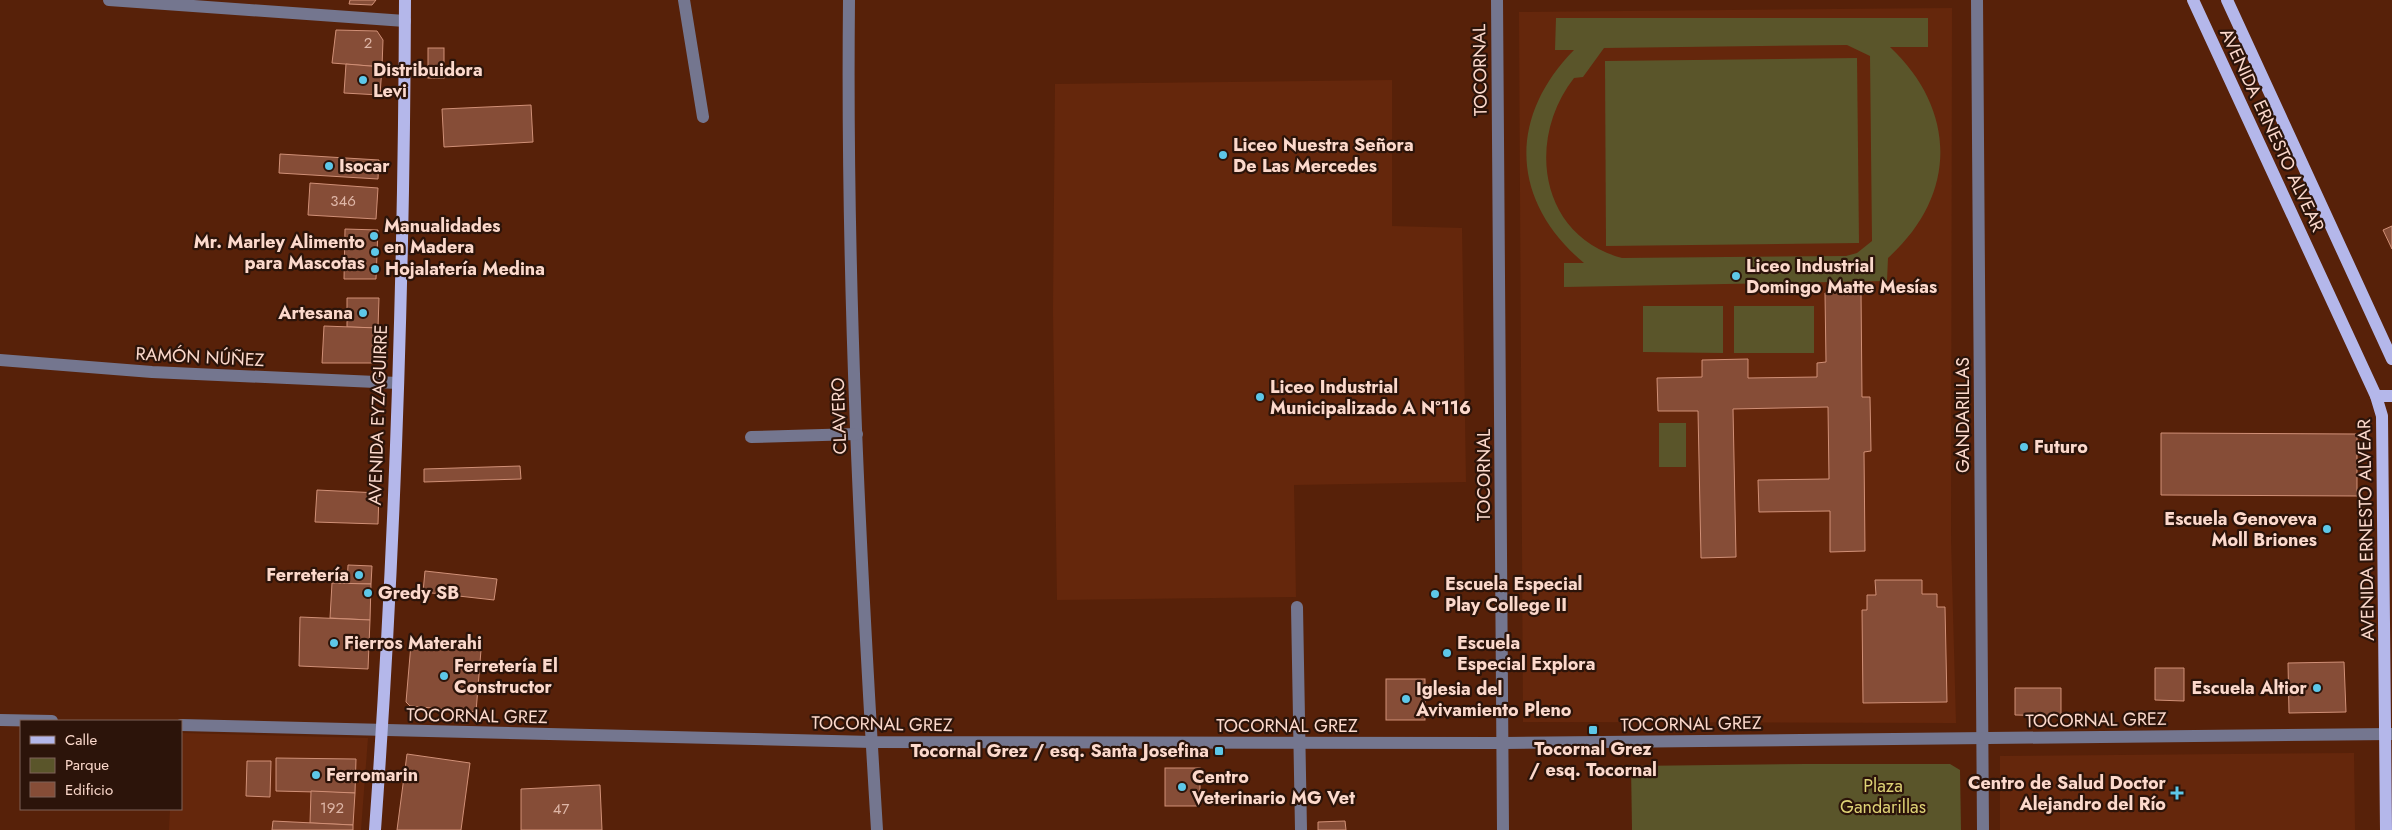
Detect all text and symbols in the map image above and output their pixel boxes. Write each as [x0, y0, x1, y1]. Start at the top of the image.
street label: TOCORNAL [1466, 24, 1494, 116]
street label: AVENIDA ERNESTO ALVEAR [2213, 24, 2331, 236]
house number: 2 [364, 32, 372, 54]
place label: Distribuidora Levi [373, 57, 483, 104]
marker: Distribuidora Levi [357, 74, 369, 86]
place label: Liceo Nuestra Señora De Las Mercedes [1233, 132, 1414, 179]
marker: Liceo Nuestra Señora De Las Mercedes [1217, 149, 1229, 161]
place label: Isocar [339, 153, 390, 179]
marker: Isocar [323, 160, 335, 172]
house number: 346 [330, 190, 356, 212]
place label: Manualidades en Madera [384, 213, 500, 260]
place label: Mr. Marley Alimento para Mascotas [194, 229, 365, 276]
marker: Manualidades en Madera [368, 230, 380, 242]
marker: Mr. Marley Alimento para Mascotas [369, 246, 381, 258]
place label: Liceo Industrial Domingo Matte Mesías [1746, 253, 1937, 300]
place label: Hojalatería Medina [385, 256, 545, 282]
marker: Hojalatería Medina [369, 263, 381, 275]
marker: Liceo Industrial Domingo Matte Mesías [1730, 270, 1742, 282]
place label: Artesana [277, 300, 353, 326]
marker: Artesana [357, 307, 369, 319]
street label: AVENIDA EYZAGUIRRE [362, 324, 394, 506]
street label: RAMÓN NÚÑEZ [135, 341, 265, 373]
street label: GANDARILLAS [1950, 357, 1976, 473]
place label: Liceo Industrial Municipalizado A N°116 [1270, 374, 1471, 421]
street label: CLAVERO [825, 377, 853, 455]
marker: Liceo Industrial Municipalizado A N°116 [1254, 391, 1266, 403]
street label: AVENIDA ERNESTO ALVEAR [2351, 419, 2381, 641]
street label: TOCORNAL [1471, 429, 1497, 521]
place label: Futuro [2034, 434, 2088, 460]
marker: Futuro [2018, 441, 2030, 453]
place label: Escuela Genoveva Moll Briones [2164, 506, 2317, 553]
marker: Escuela Genoveva Moll Briones [2321, 523, 2333, 535]
place label: Ferretería [266, 562, 349, 588]
marker: Ferretería [353, 569, 365, 581]
place label: Escuela Especial Play College II [1445, 571, 1582, 618]
place label: Gredy SB [378, 580, 459, 606]
marker: Gredy SB [362, 587, 374, 599]
marker: Escuela Especial Play College II [1429, 588, 1441, 600]
place label: Fierros Materahi [344, 630, 482, 656]
place label: Escuela Especial Explora [1457, 630, 1595, 677]
marker: Fierros Materahi [328, 637, 340, 649]
marker: Escuela Especial Explora [1441, 647, 1453, 659]
place label: Ferretería El Constructor [454, 653, 558, 700]
marker: Ferretería El Constructor [438, 670, 450, 682]
place label: Escuela Altior [2192, 675, 2308, 701]
place label: Iglesia del Avivamiento Pleno [1415, 676, 1572, 723]
marker: Escuela Altior [2311, 682, 2323, 694]
marker: Iglesia del Avivamiento Pleno [1400, 693, 1412, 705]
street label: TOCORNAL GREZ [406, 702, 548, 730]
street label: TOCORNAL GREZ [2025, 706, 2167, 734]
street label: TOCORNAL GREZ [811, 710, 953, 738]
street label: TOCORNAL GREZ [1620, 710, 1762, 738]
street label: TOCORNAL GREZ [1216, 713, 1358, 739]
legend [20, 720, 182, 810]
marker: Tocornal Grez / esq. Tocornal [1587, 724, 1599, 736]
text: Calle [65, 729, 97, 751]
place label: Tocornal Grez / esq. Tocornal [1529, 736, 1657, 783]
place label: Tocornal Grez / esq. Santa Josefina [911, 738, 1209, 764]
marker: Tocornal Grez / esq. Santa Josefina [1213, 745, 1225, 757]
text: Parque [65, 754, 109, 776]
place label: Ferromarin [326, 762, 418, 788]
place label: Centro Veterinario MG Vet [1191, 764, 1355, 811]
marker: Ferromarin [310, 769, 322, 781]
place label: Centro de Salud Doctor Alejandro del Río [1968, 770, 2167, 817]
park label: Plaza Gandarillas [1840, 773, 1926, 820]
text: Edificio [65, 779, 113, 801]
marker: Centro Veterinario MG Vet [1176, 781, 1188, 793]
marker: Centro de Salud Doctor Alejandro del Río [2170, 786, 2184, 800]
house number: 192 [320, 797, 344, 819]
house number: 47 [553, 798, 569, 820]

